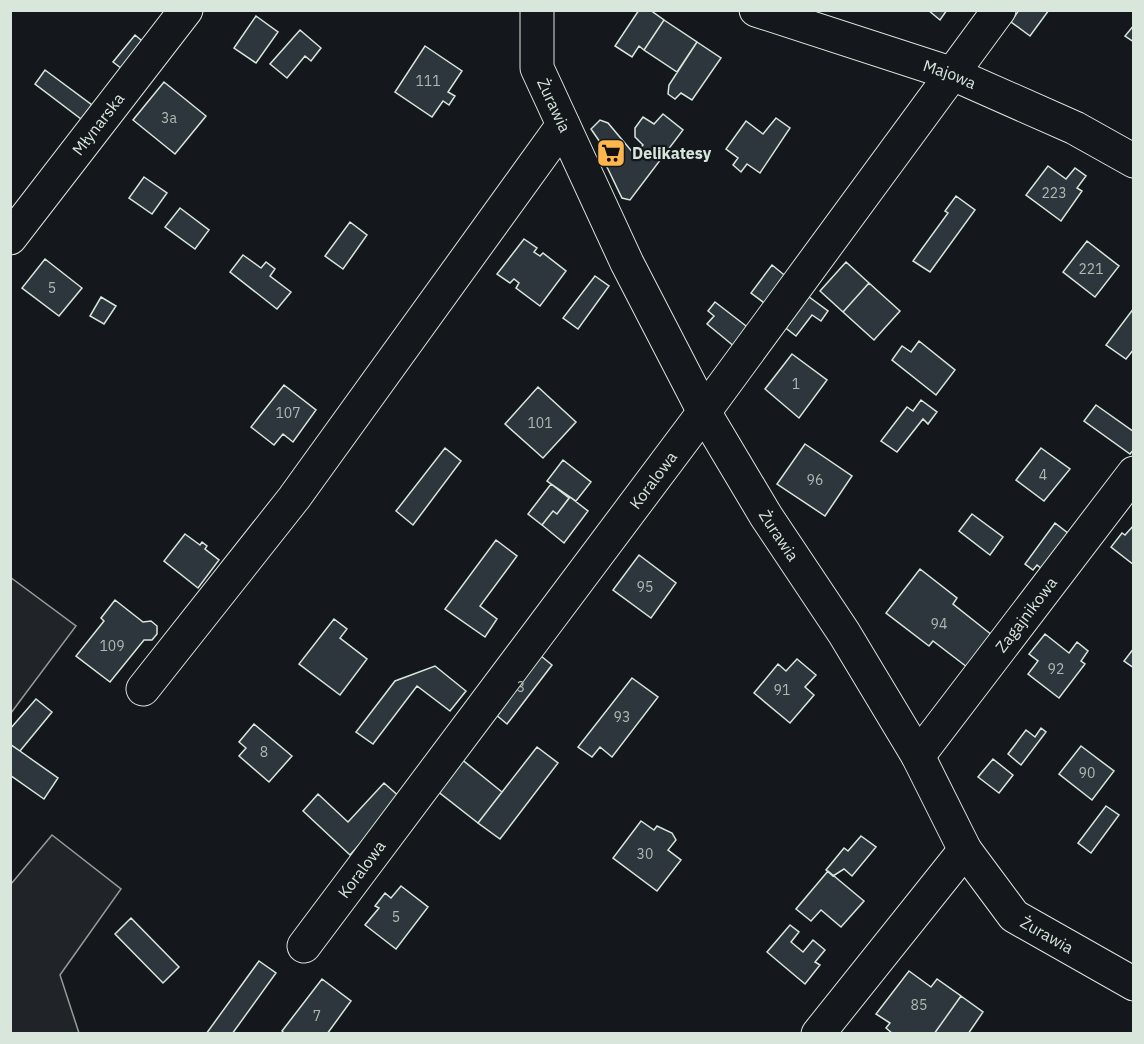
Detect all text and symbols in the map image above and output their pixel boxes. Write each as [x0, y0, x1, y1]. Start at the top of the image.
street label: Majowa [921, 55, 980, 93]
house number: 111 [415, 72, 441, 90]
street label: Żurawia [533, 75, 575, 136]
street label: Młynarska [68, 88, 129, 159]
house number: 3a [161, 109, 177, 127]
supermarket icon: Delikatesy [595, 137, 627, 169]
place label: Delikatesy [632, 143, 712, 163]
house number: 223 [1041, 184, 1067, 202]
house number: 221 [1078, 260, 1104, 278]
house number: 5 [48, 279, 56, 297]
house number: 1 [792, 375, 800, 393]
house number: 107 [275, 404, 301, 422]
house number: 101 [527, 414, 553, 432]
street label: Koralowa [625, 447, 681, 513]
house number: 4 [1039, 466, 1047, 484]
house number: 96 [807, 471, 823, 489]
street label: Żurawia [755, 506, 804, 565]
street label: Zagajnikowa [991, 572, 1061, 656]
house number: 95 [637, 578, 653, 596]
house number: 94 [931, 615, 947, 633]
house number: 109 [99, 637, 125, 655]
house number: 92 [1048, 660, 1064, 678]
house number: 3 [517, 678, 525, 696]
house number: 91 [774, 681, 790, 699]
house number: 93 [614, 708, 630, 726]
house number: 8 [260, 743, 268, 761]
house number: 90 [1079, 764, 1095, 782]
street label: Koralowa [333, 836, 390, 902]
house number: 30 [637, 845, 653, 863]
house number: 5 [392, 908, 400, 926]
street label: Żurawia [1017, 912, 1077, 958]
house number: 85 [911, 996, 927, 1014]
house number: 7 [313, 1007, 321, 1025]

